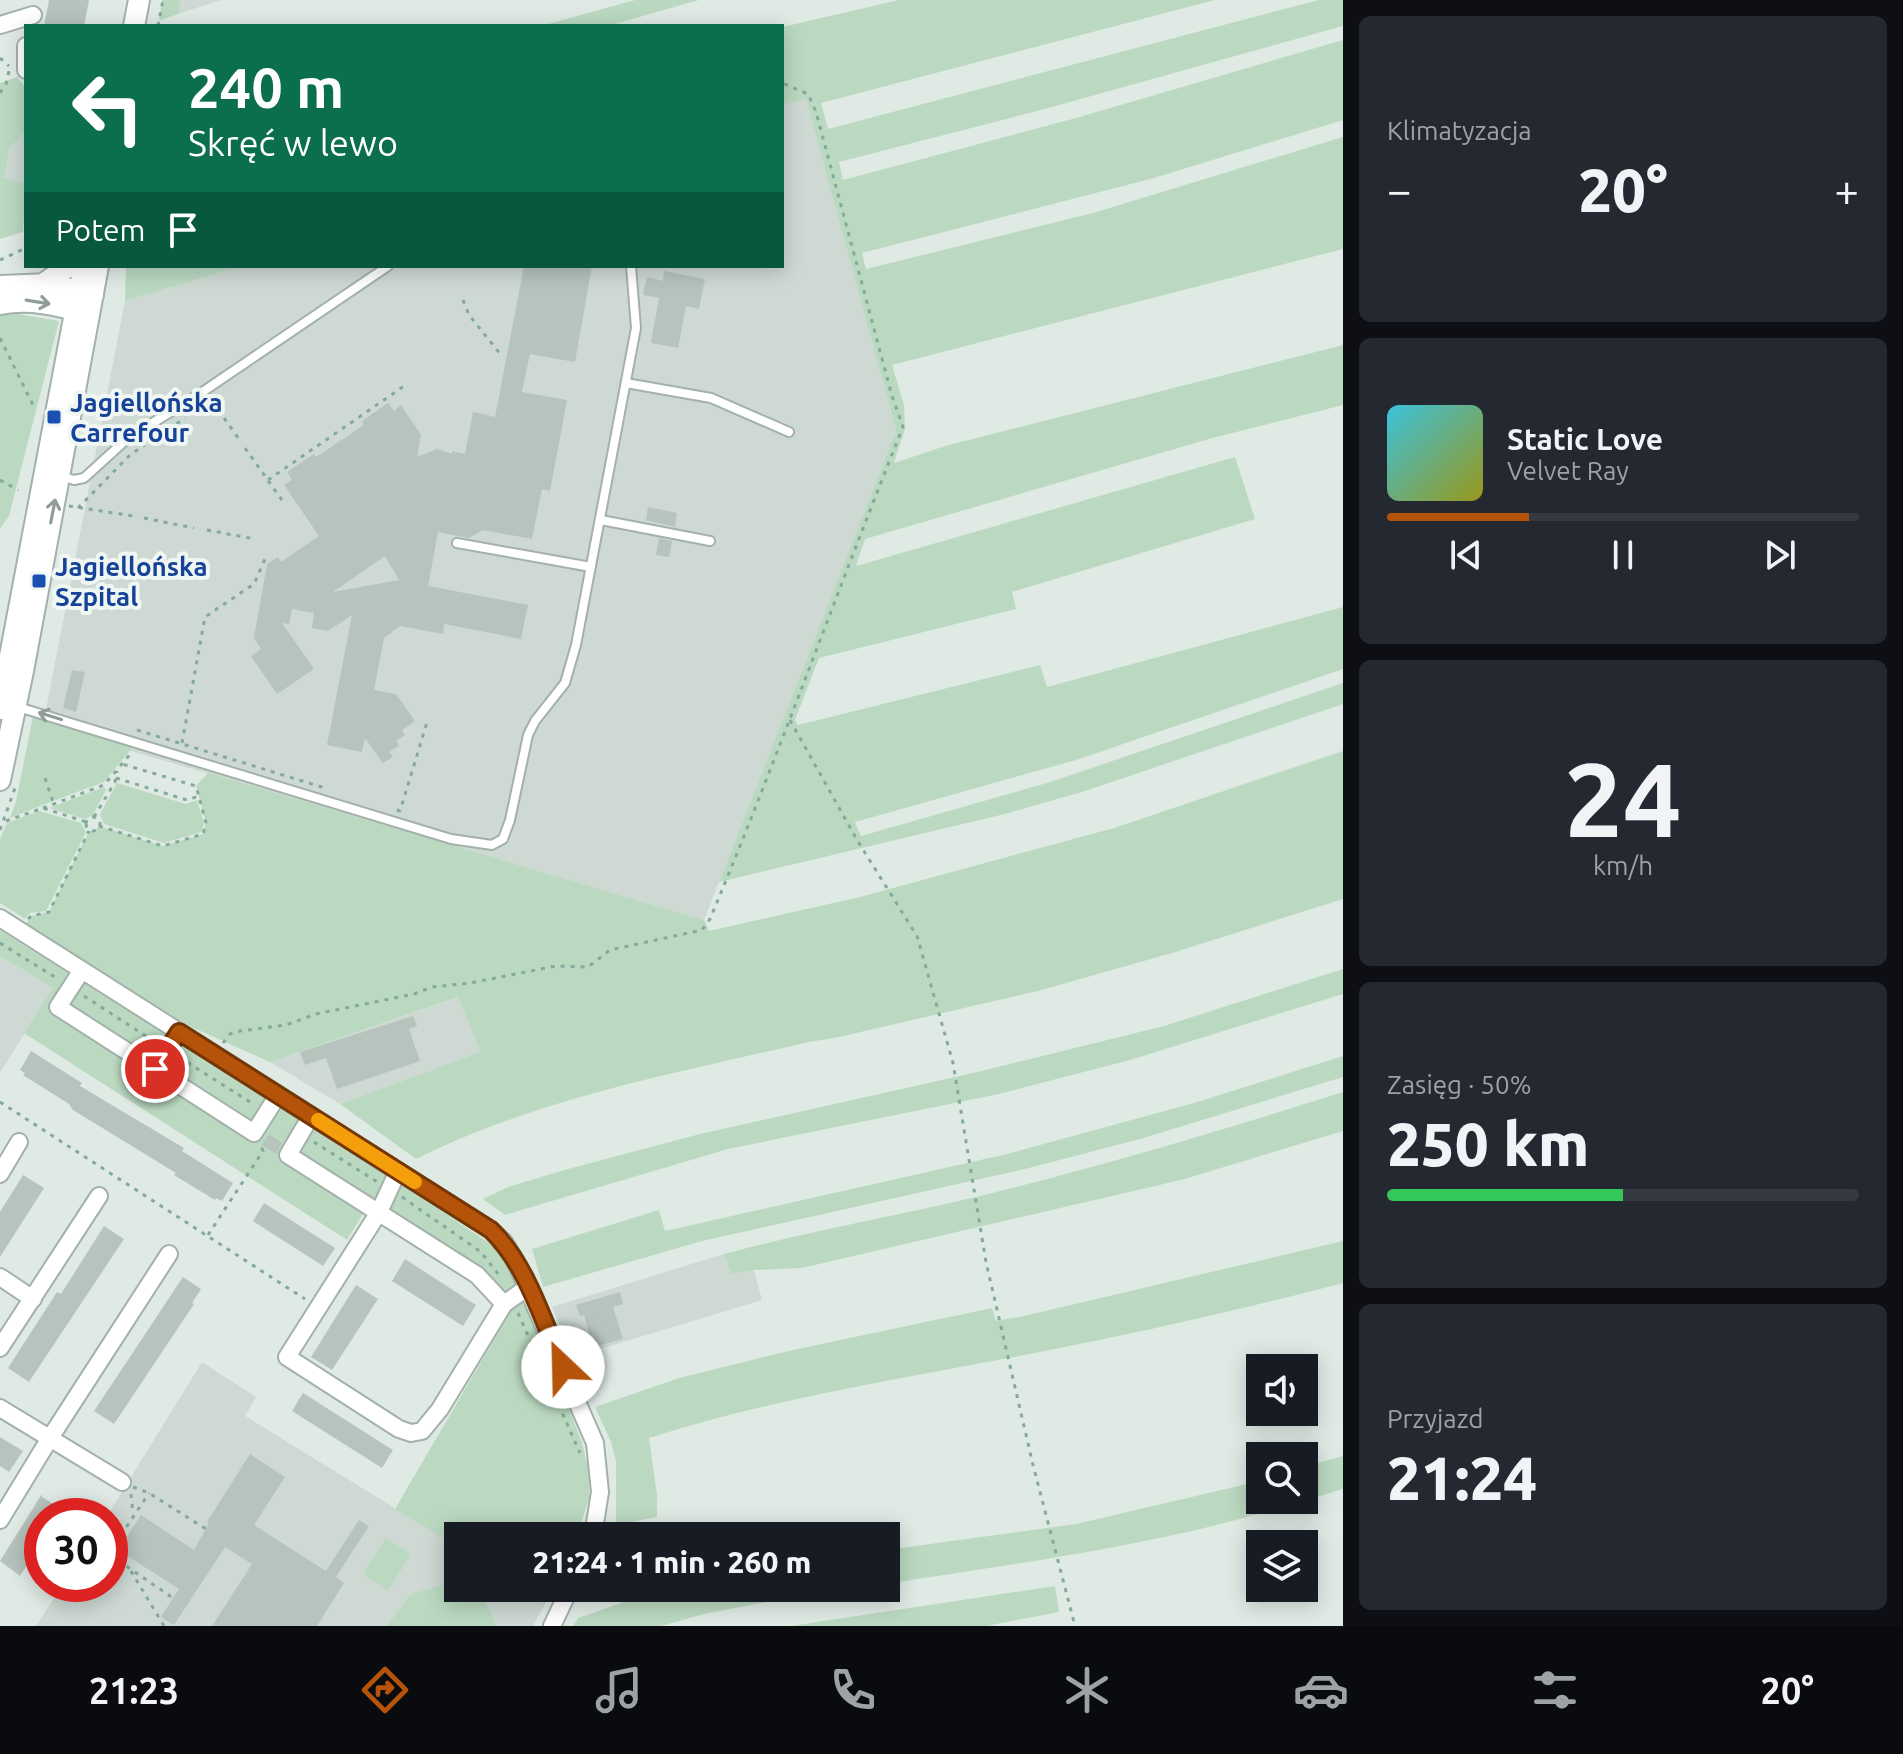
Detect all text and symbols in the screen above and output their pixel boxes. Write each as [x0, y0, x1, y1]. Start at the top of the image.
icon: left [56, 56, 160, 160]
text: 240 m [188, 56, 344, 119]
text: Klimatyzacja [1387, 116, 1532, 145]
text: Skręć w lewo [188, 122, 398, 163]
text: 20° [1578, 156, 1668, 223]
text: − [1387, 165, 1412, 214]
text: + [1834, 165, 1859, 214]
icon: arrive [161, 208, 205, 252]
text: Potem [56, 213, 145, 247]
one-way arrow [25, 296, 50, 311]
place label: Jagiellońska Carrefour [70, 388, 223, 447]
marker: Jagiellońska Carrefour [45, 408, 63, 426]
text: Static Love [1507, 422, 1663, 456]
text: Velvet Ray [1507, 456, 1629, 485]
one-way arrow [47, 499, 62, 524]
icon: previous [1444, 533, 1488, 577]
icon: pause [1601, 533, 1645, 577]
icon: next [1758, 533, 1802, 577]
place label: Jagiellońska Szpital [55, 552, 208, 611]
marker: Jagiellońska Szpital [30, 572, 48, 590]
one-way arrow [38, 708, 64, 723]
text: 24 [1564, 740, 1682, 857]
text: km/h [1593, 851, 1653, 880]
pin [121, 1035, 189, 1103]
icon: arrive [133, 1047, 177, 1091]
text: Zasięg · 50% [1387, 1070, 1532, 1099]
text: 250 km [1387, 1110, 1589, 1177]
position arrow [521, 1325, 605, 1409]
map controls [1246, 1354, 1318, 1602]
button: sound [1246, 1354, 1318, 1426]
text: Przyjazd [1387, 1404, 1484, 1433]
button: search [1246, 1442, 1318, 1514]
text: 21:24 [1387, 1444, 1537, 1511]
speed limit sign: 30 [24, 1498, 128, 1602]
button: layers [1246, 1530, 1318, 1602]
text: 21:24 · 1 min · 260 m [533, 1545, 811, 1579]
icon: directions [357, 1662, 413, 1718]
icon: music [591, 1662, 647, 1718]
icon: phone [825, 1662, 881, 1718]
icon: climate [1059, 1662, 1115, 1718]
icon: car [1293, 1662, 1349, 1718]
icon: filters [1527, 1662, 1583, 1718]
text: 21:23 [89, 1670, 179, 1711]
text: 20° [1761, 1670, 1814, 1711]

